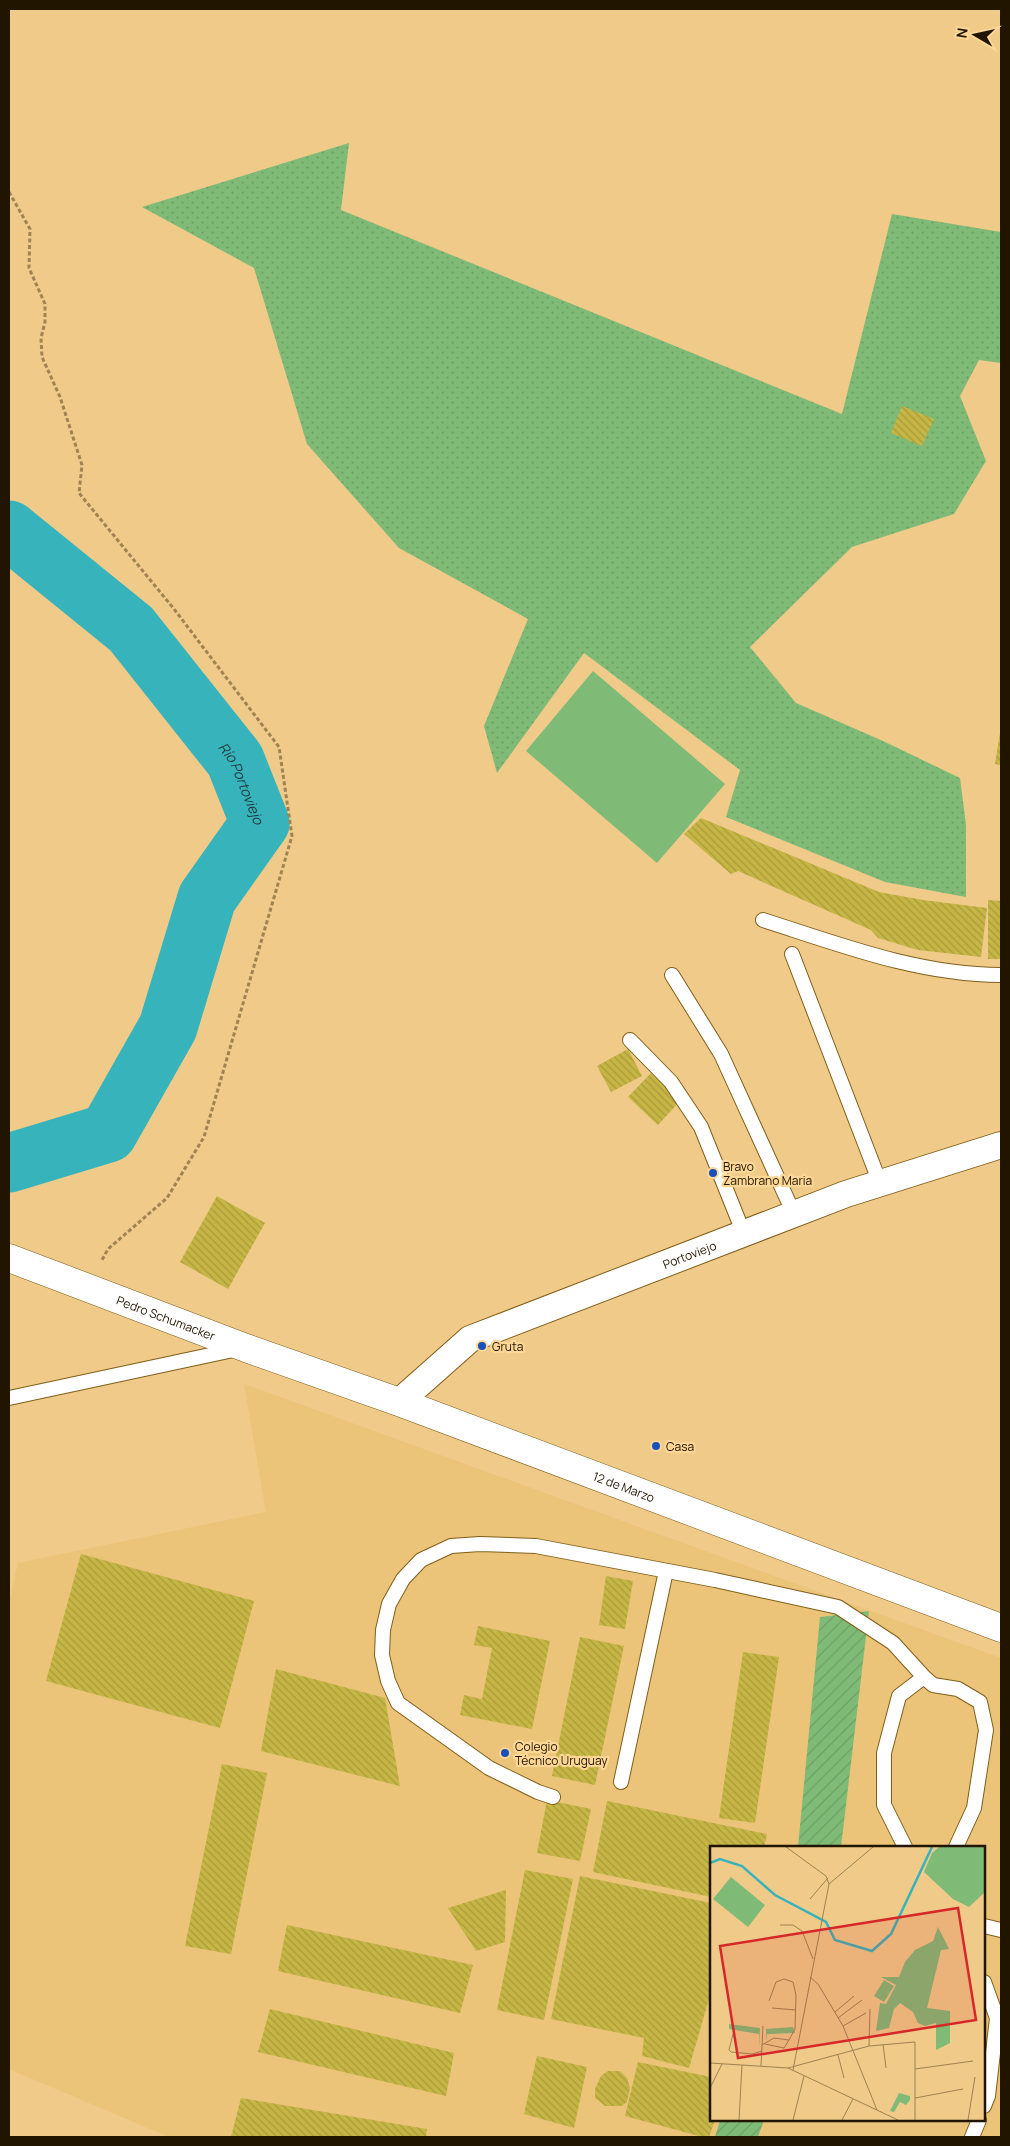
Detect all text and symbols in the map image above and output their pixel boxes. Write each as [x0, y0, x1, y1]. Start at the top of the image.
north arrow [950, 10, 1000, 60]
text: N [951, 26, 972, 39]
water label: Río Portoviejo [215, 738, 269, 827]
place label: Bravo Zambrano Maria [723, 1158, 812, 1189]
marker: Bravo Zambrano Maria [707, 1167, 719, 1179]
street label: Portoviejo [660, 1236, 719, 1272]
street label: Pedro Schumacker [114, 1291, 218, 1344]
place label: Gruta [492, 1338, 523, 1355]
marker: Gruta [476, 1340, 488, 1352]
place label: Casa [666, 1438, 694, 1455]
marker: Casa [650, 1440, 662, 1452]
street label: 12 de Marzo [591, 1467, 657, 1506]
place label: Colegio Técnico Uruguay [515, 1738, 608, 1769]
marker: Colegio Técnico Uruguay [499, 1747, 511, 1759]
inset map [710, 1846, 985, 2121]

